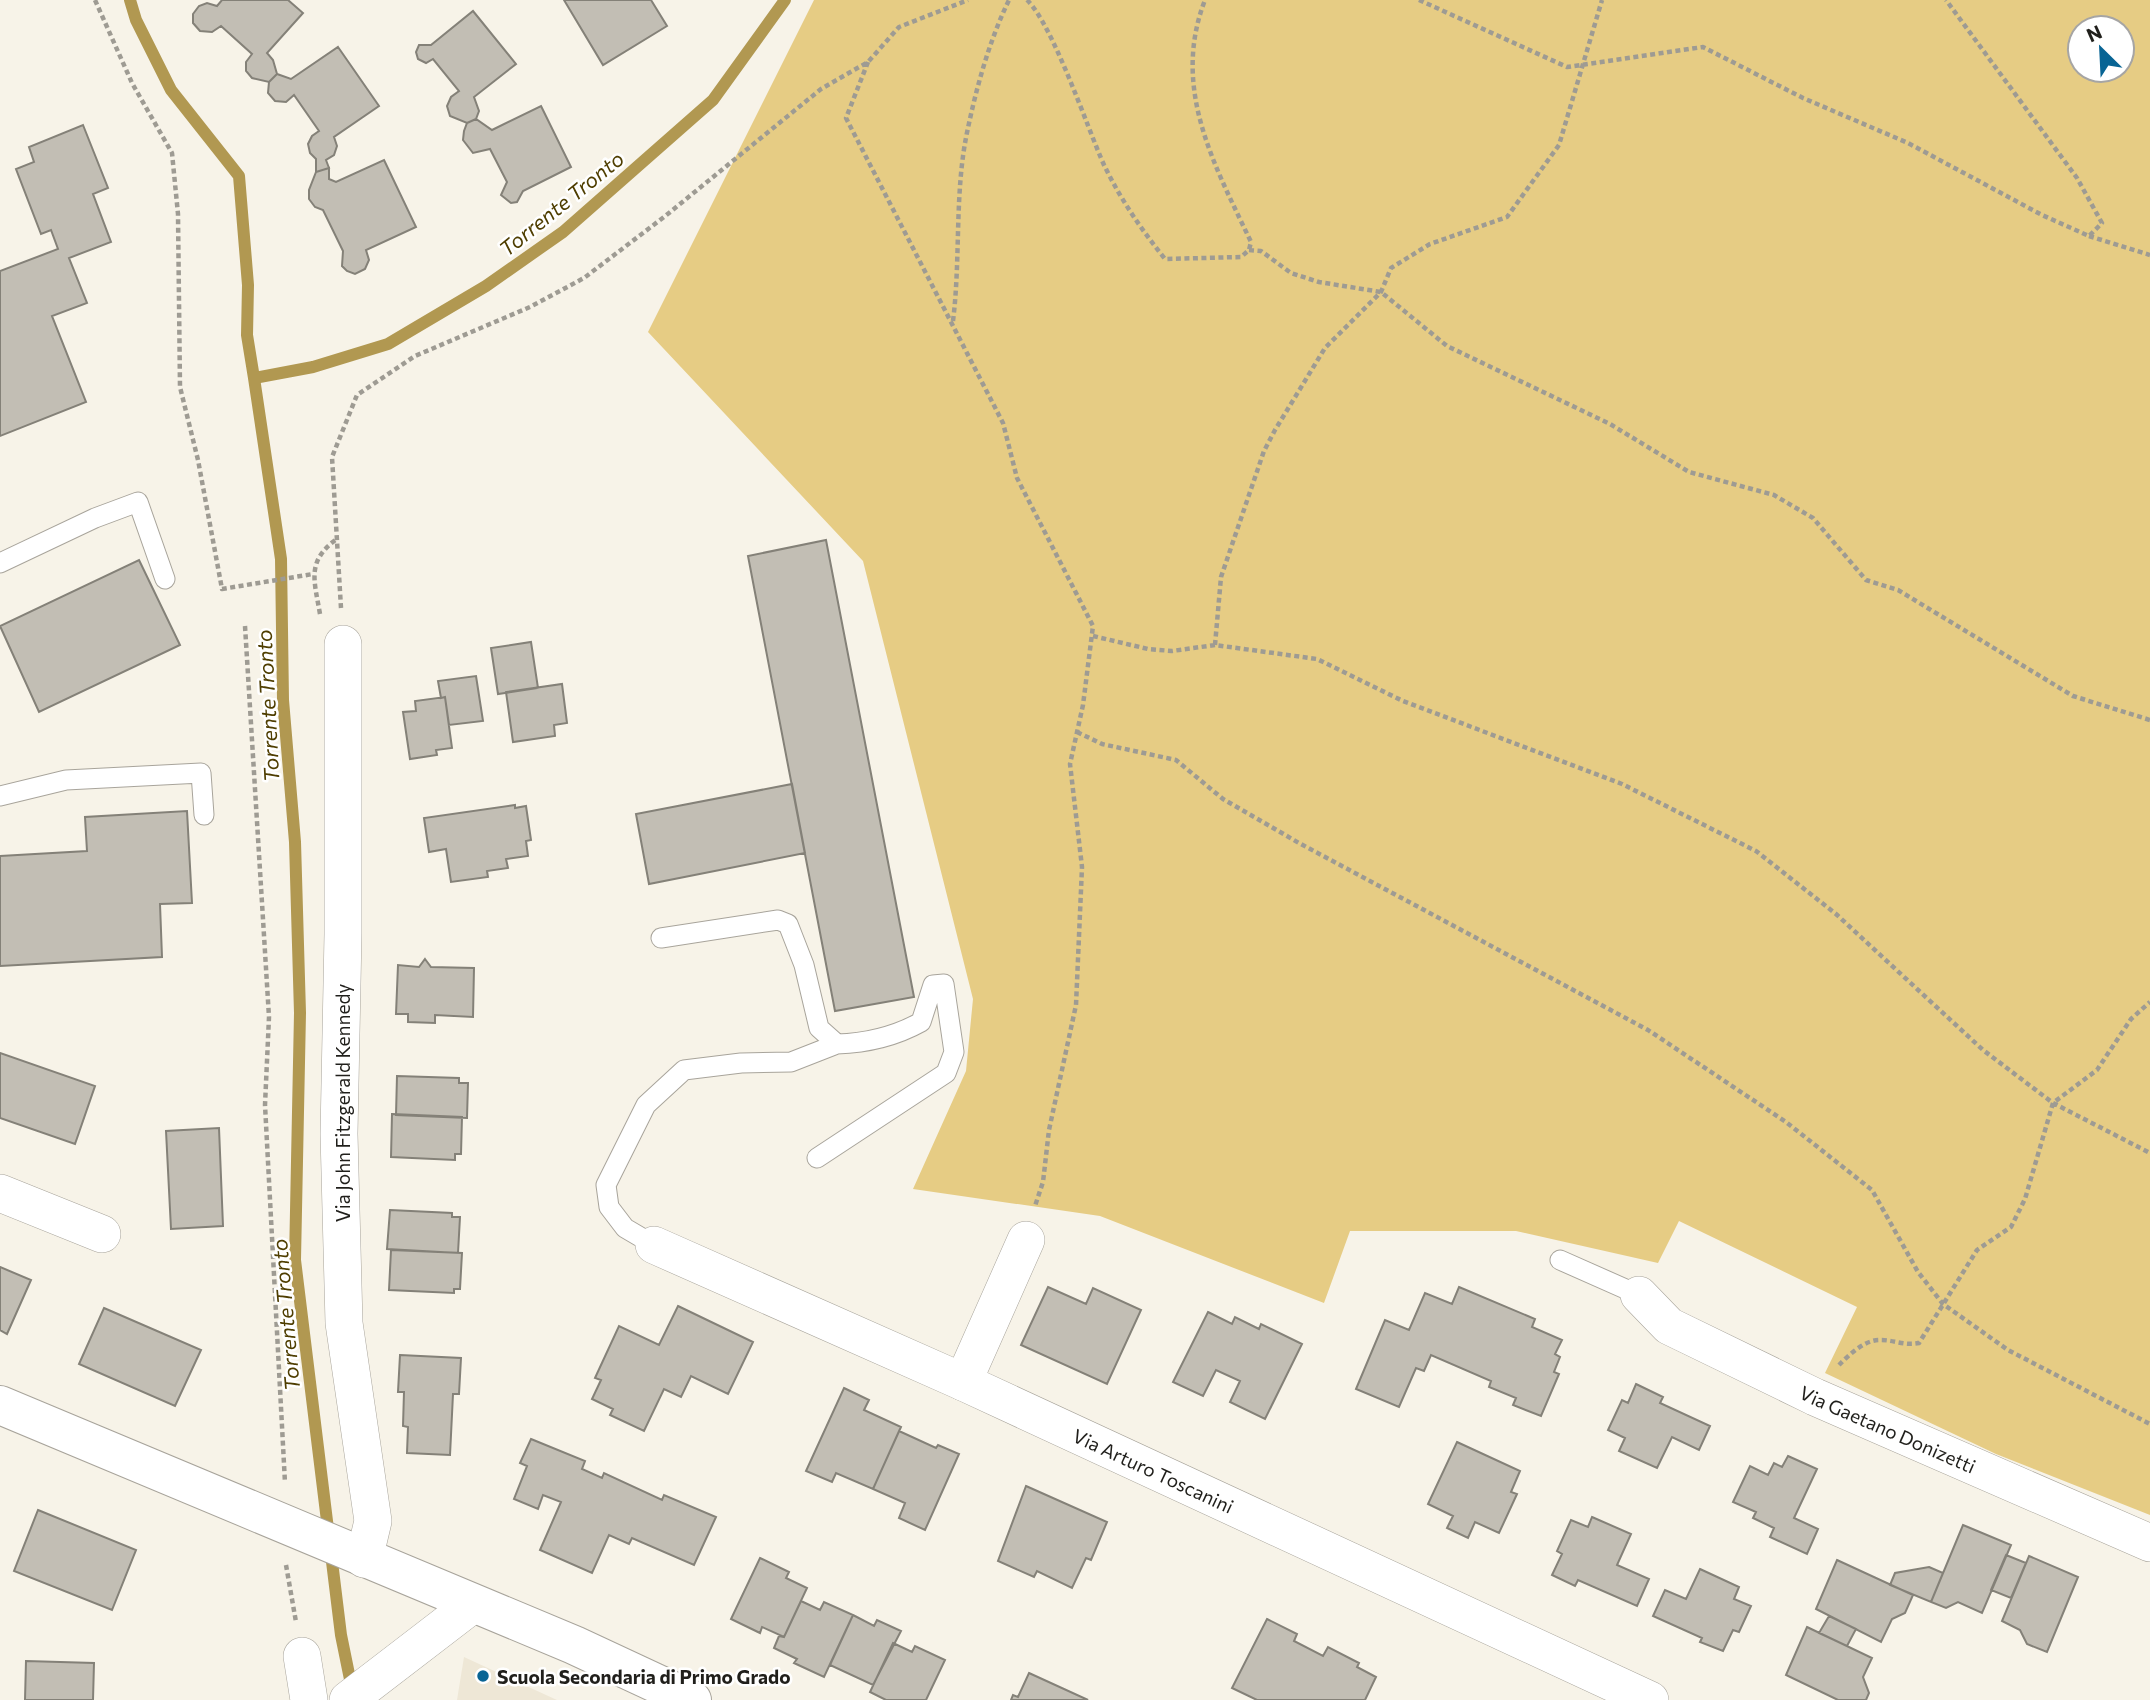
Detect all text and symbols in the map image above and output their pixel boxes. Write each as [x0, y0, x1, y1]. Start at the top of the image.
north arrow [2066, 14, 2136, 84]
text: N [2083, 20, 2105, 46]
water label: Torrente Tronto [494, 145, 628, 261]
water label: Torrente Tronto [251, 629, 283, 783]
street label: Via John Fitzgerald Kennedy [331, 984, 354, 1222]
water label: Torrente Tronto [266, 1238, 304, 1392]
street label: Via Gaetano Donizetti [1796, 1380, 1980, 1477]
street label: Via Arturo Toscanini [1070, 1423, 1238, 1517]
place label: Scuola Secondaria di Primo Grado [497, 1665, 791, 1688]
marker: Scuola Secondaria di Primo Grado [475, 1668, 491, 1684]

